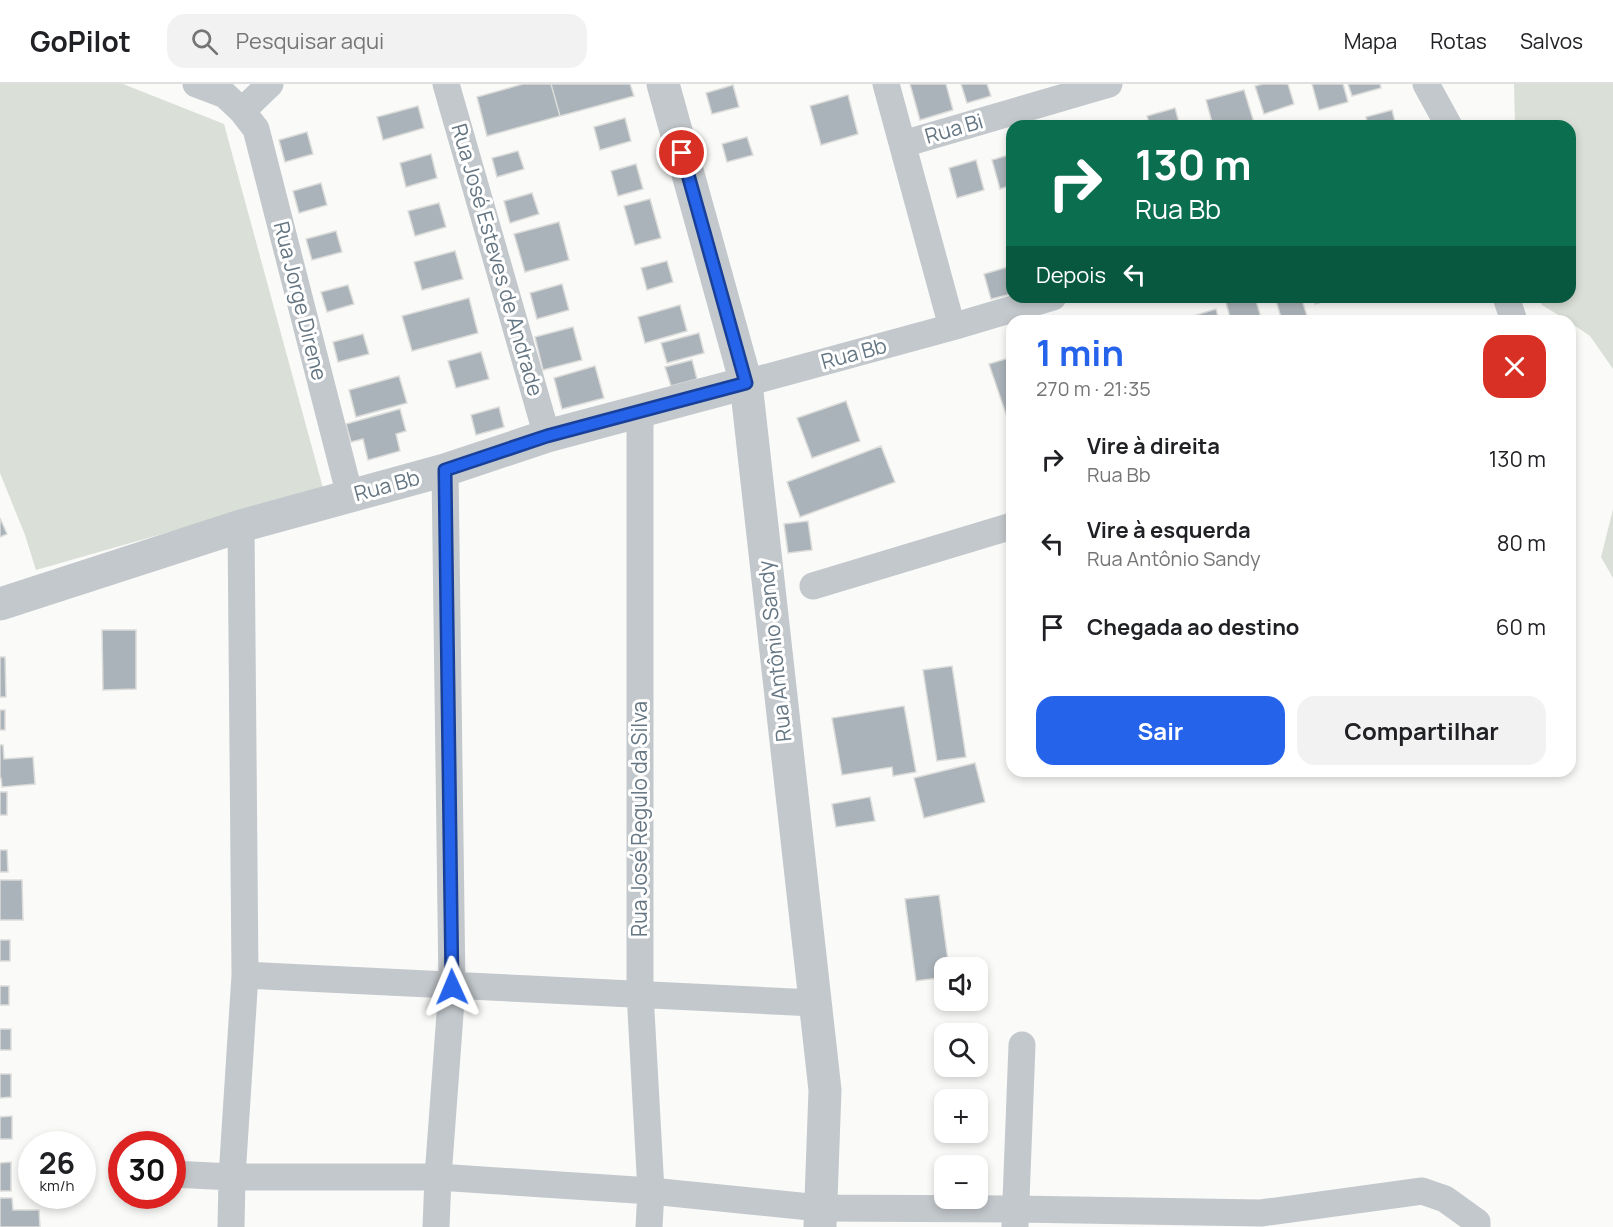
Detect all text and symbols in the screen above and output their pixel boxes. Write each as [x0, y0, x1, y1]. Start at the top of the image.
search box [167, 14, 587, 68]
text: GoPilot [30, 22, 131, 60]
icon: search [188, 25, 221, 58]
text: Pesquisar aqui [236, 26, 384, 56]
text: Mapa [1344, 27, 1397, 55]
text: Rotas [1430, 27, 1487, 55]
text: Salvos [1520, 27, 1583, 55]
street label: Rua Bi [921, 106, 986, 150]
street label: Rua José Esteves de Andrade [446, 120, 550, 399]
pin [656, 127, 707, 178]
text: 130 m [1135, 135, 1252, 193]
icon: arrive [665, 136, 698, 169]
icon: right [1036, 144, 1114, 222]
text: Rua Bb [1135, 190, 1221, 227]
street label: Rua Jorge Direne [268, 218, 334, 383]
icon: left [1118, 258, 1151, 291]
text: Depois [1036, 260, 1106, 290]
text: 1 min [1036, 328, 1124, 377]
street label: Rua Bb [818, 331, 890, 375]
button: close [1483, 335, 1546, 398]
text: 270 m · 21:35 [1036, 375, 1151, 402]
text: Vire à direita [1087, 431, 1220, 461]
icon: right [1036, 443, 1069, 476]
text: 130 m [1489, 444, 1546, 474]
text: Rua Bb [1087, 461, 1151, 488]
street label: Rua Bb [351, 463, 423, 507]
text: Vire à esquerda [1087, 515, 1251, 545]
icon: left [1036, 527, 1069, 560]
text: 80 m [1497, 528, 1546, 558]
text: Rua Antônio Sandy [1087, 545, 1261, 572]
street label: Rua Antônio Sandy [751, 559, 797, 743]
icon: arrive [1036, 611, 1069, 644]
text: Chegada ao destino [1087, 612, 1299, 642]
text: 60 m [1496, 612, 1546, 642]
button: Sair [1036, 696, 1285, 765]
button: Compartilhar [1297, 696, 1546, 765]
street label: Rua José Regulo da Silva [625, 701, 653, 937]
position arrow [420, 955, 484, 1019]
map controls [934, 957, 988, 1209]
button: sound [934, 957, 988, 1011]
button: search [934, 1023, 988, 1077]
button: + [934, 1089, 988, 1143]
speed limit sign: 30 [108, 1131, 186, 1209]
text: 26 [39, 1142, 75, 1183]
button: − [934, 1155, 988, 1209]
text: km/h [40, 1175, 74, 1196]

